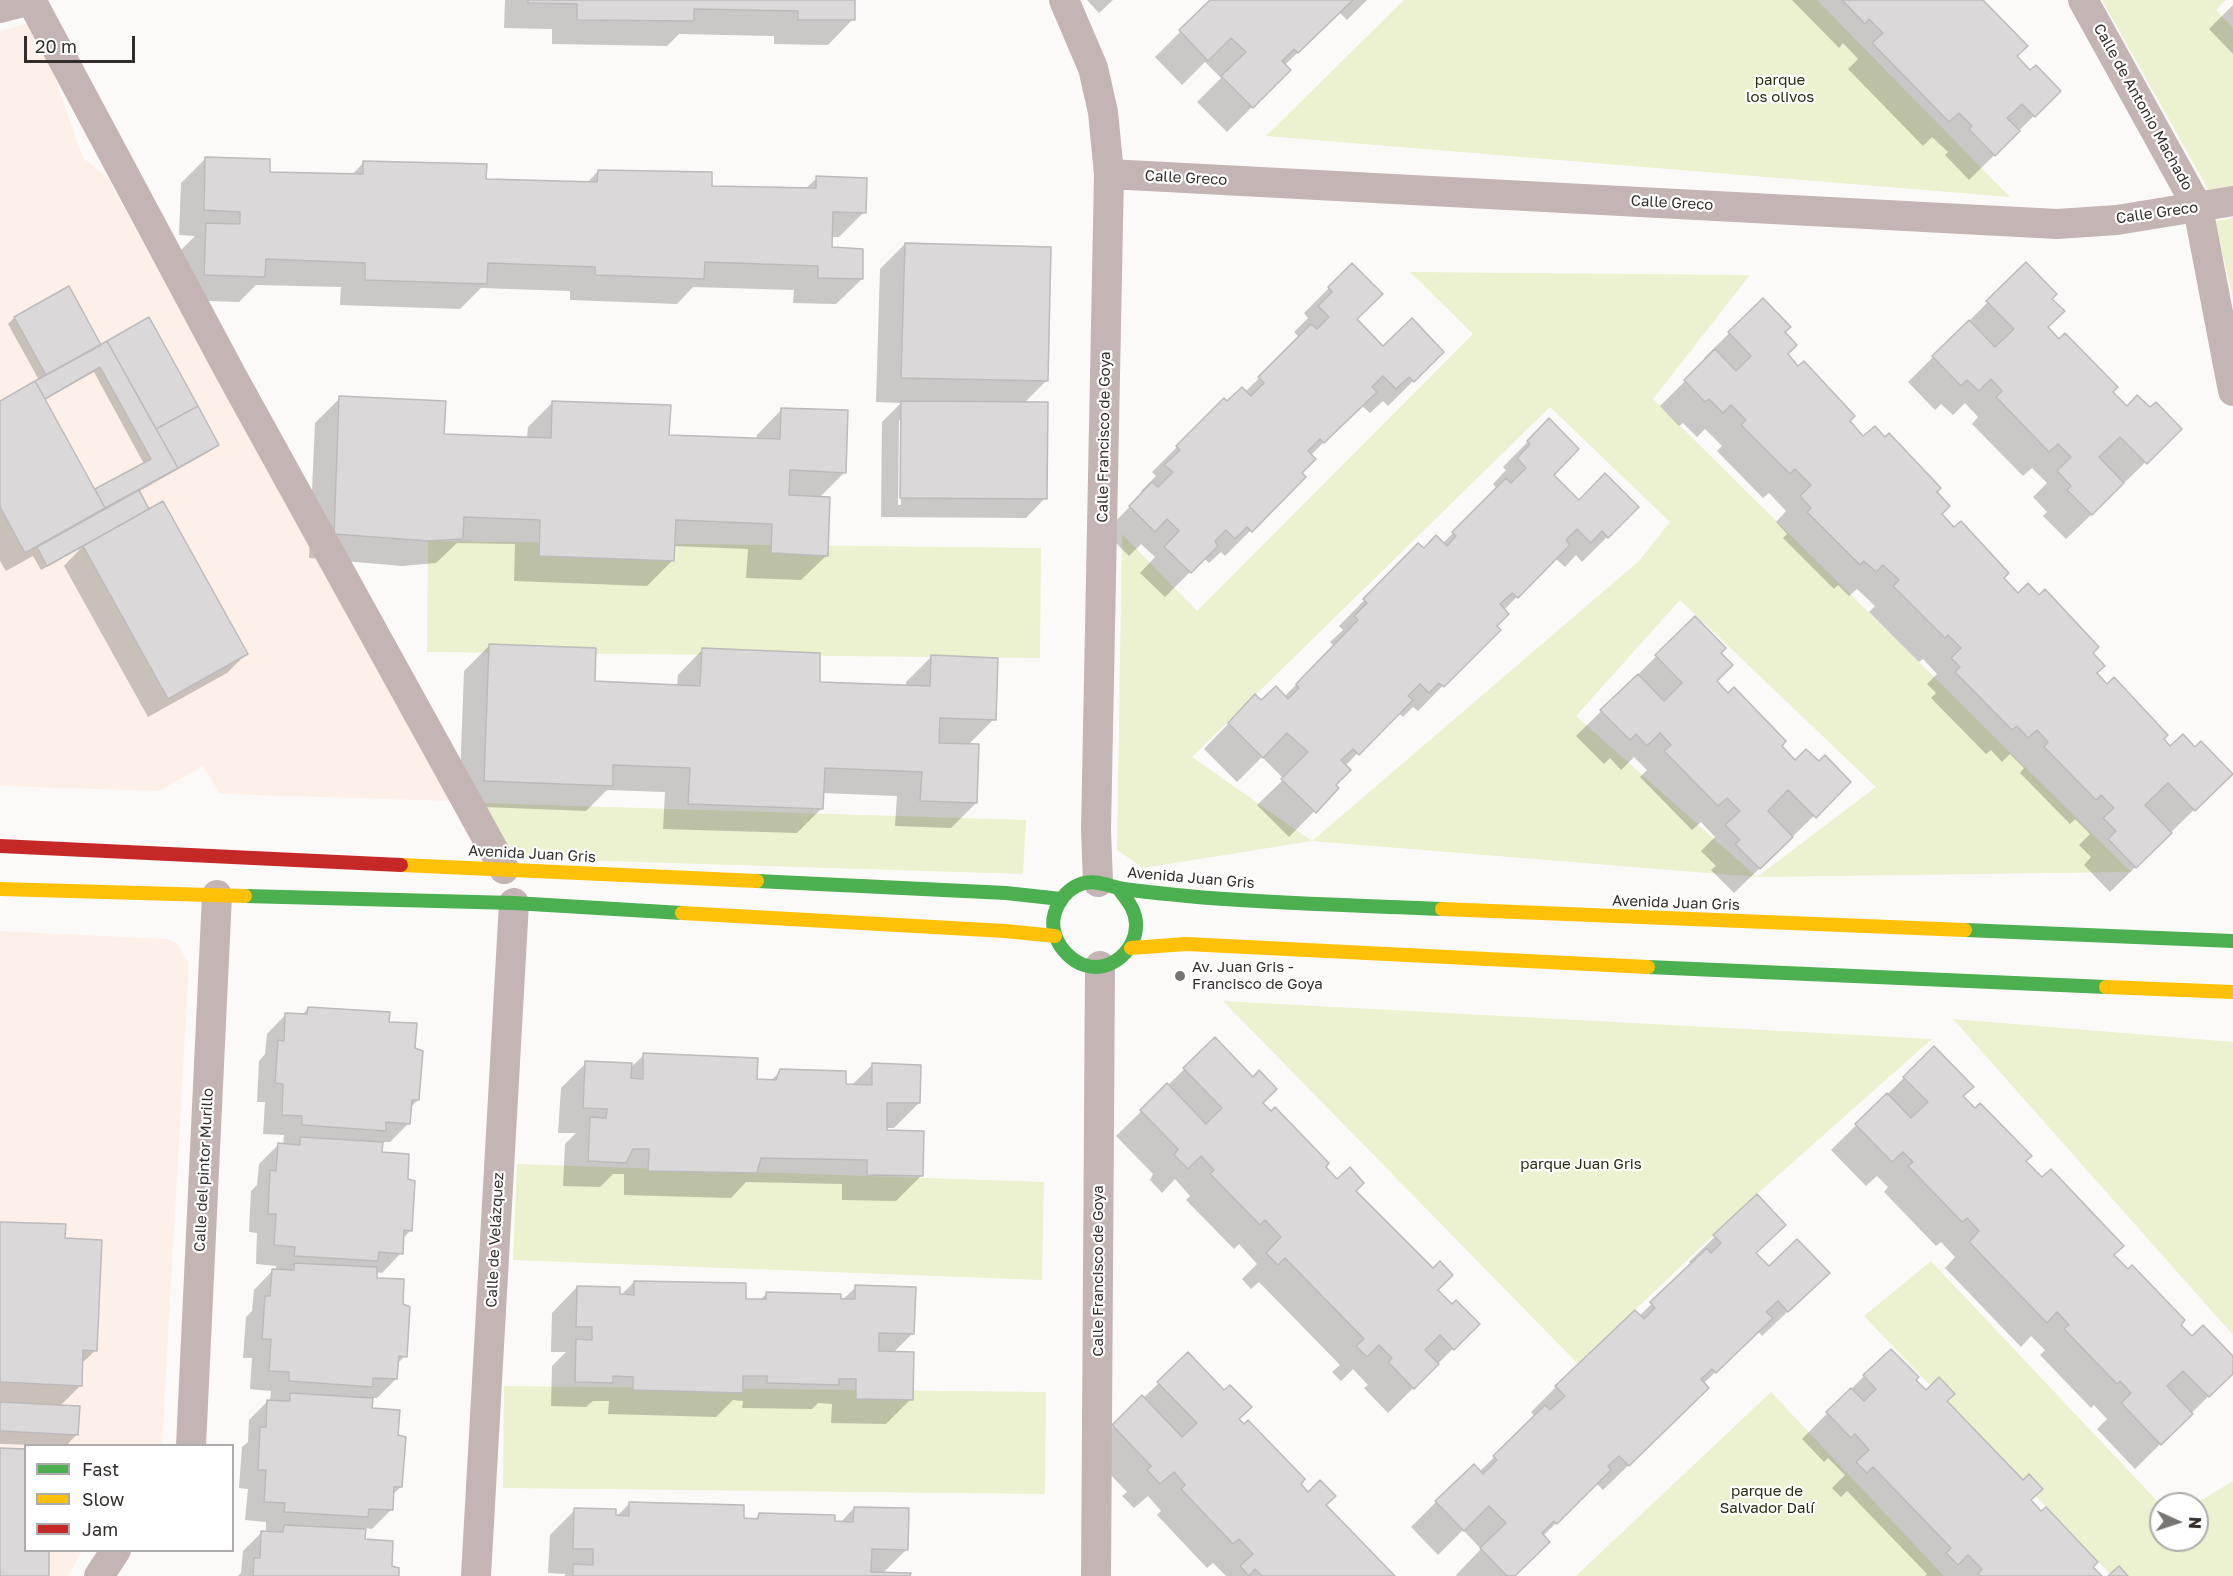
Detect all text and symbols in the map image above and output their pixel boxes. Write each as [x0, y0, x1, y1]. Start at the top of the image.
street label: Calle de Antonio Machado [2090, 20, 2196, 194]
scale bar [27, 24, 138, 62]
text: 20 m [35, 35, 77, 57]
park label: parque los olivos [1746, 71, 1814, 106]
street label: Calle Greco [1144, 167, 1228, 189]
street label: Calle Greco [1630, 192, 1714, 214]
street label: Calle Greco [2115, 198, 2199, 228]
street label: Calle Francisco de Goya [1094, 351, 1114, 523]
street label: Avenida Juan Gris [468, 842, 596, 866]
street label: Avenida Juan Gris [1127, 863, 1255, 893]
street label: Avenida Juan Gris [1612, 892, 1740, 914]
place label: Av. Juan Gris - Francisco de Goya [1192, 958, 1323, 993]
marker: Av. Juan Gris - Francisco de Goya [1173, 969, 1187, 983]
street label: Calle del pintor Murillo [191, 1088, 217, 1252]
park label: parque Juan Gris [1520, 1155, 1642, 1173]
street label: Calle de Velázquez [482, 1172, 508, 1308]
street label: Calle Francisco de Goya [1089, 1185, 1107, 1357]
legend [24, 1444, 234, 1552]
text: Fast [82, 1458, 119, 1480]
park label: parque de Salvador Dalí [1720, 1482, 1814, 1517]
text: Slow [82, 1488, 124, 1510]
north arrow [2149, 1492, 2209, 1552]
text: N [2185, 1516, 2205, 1529]
text: Jam [82, 1518, 118, 1540]

